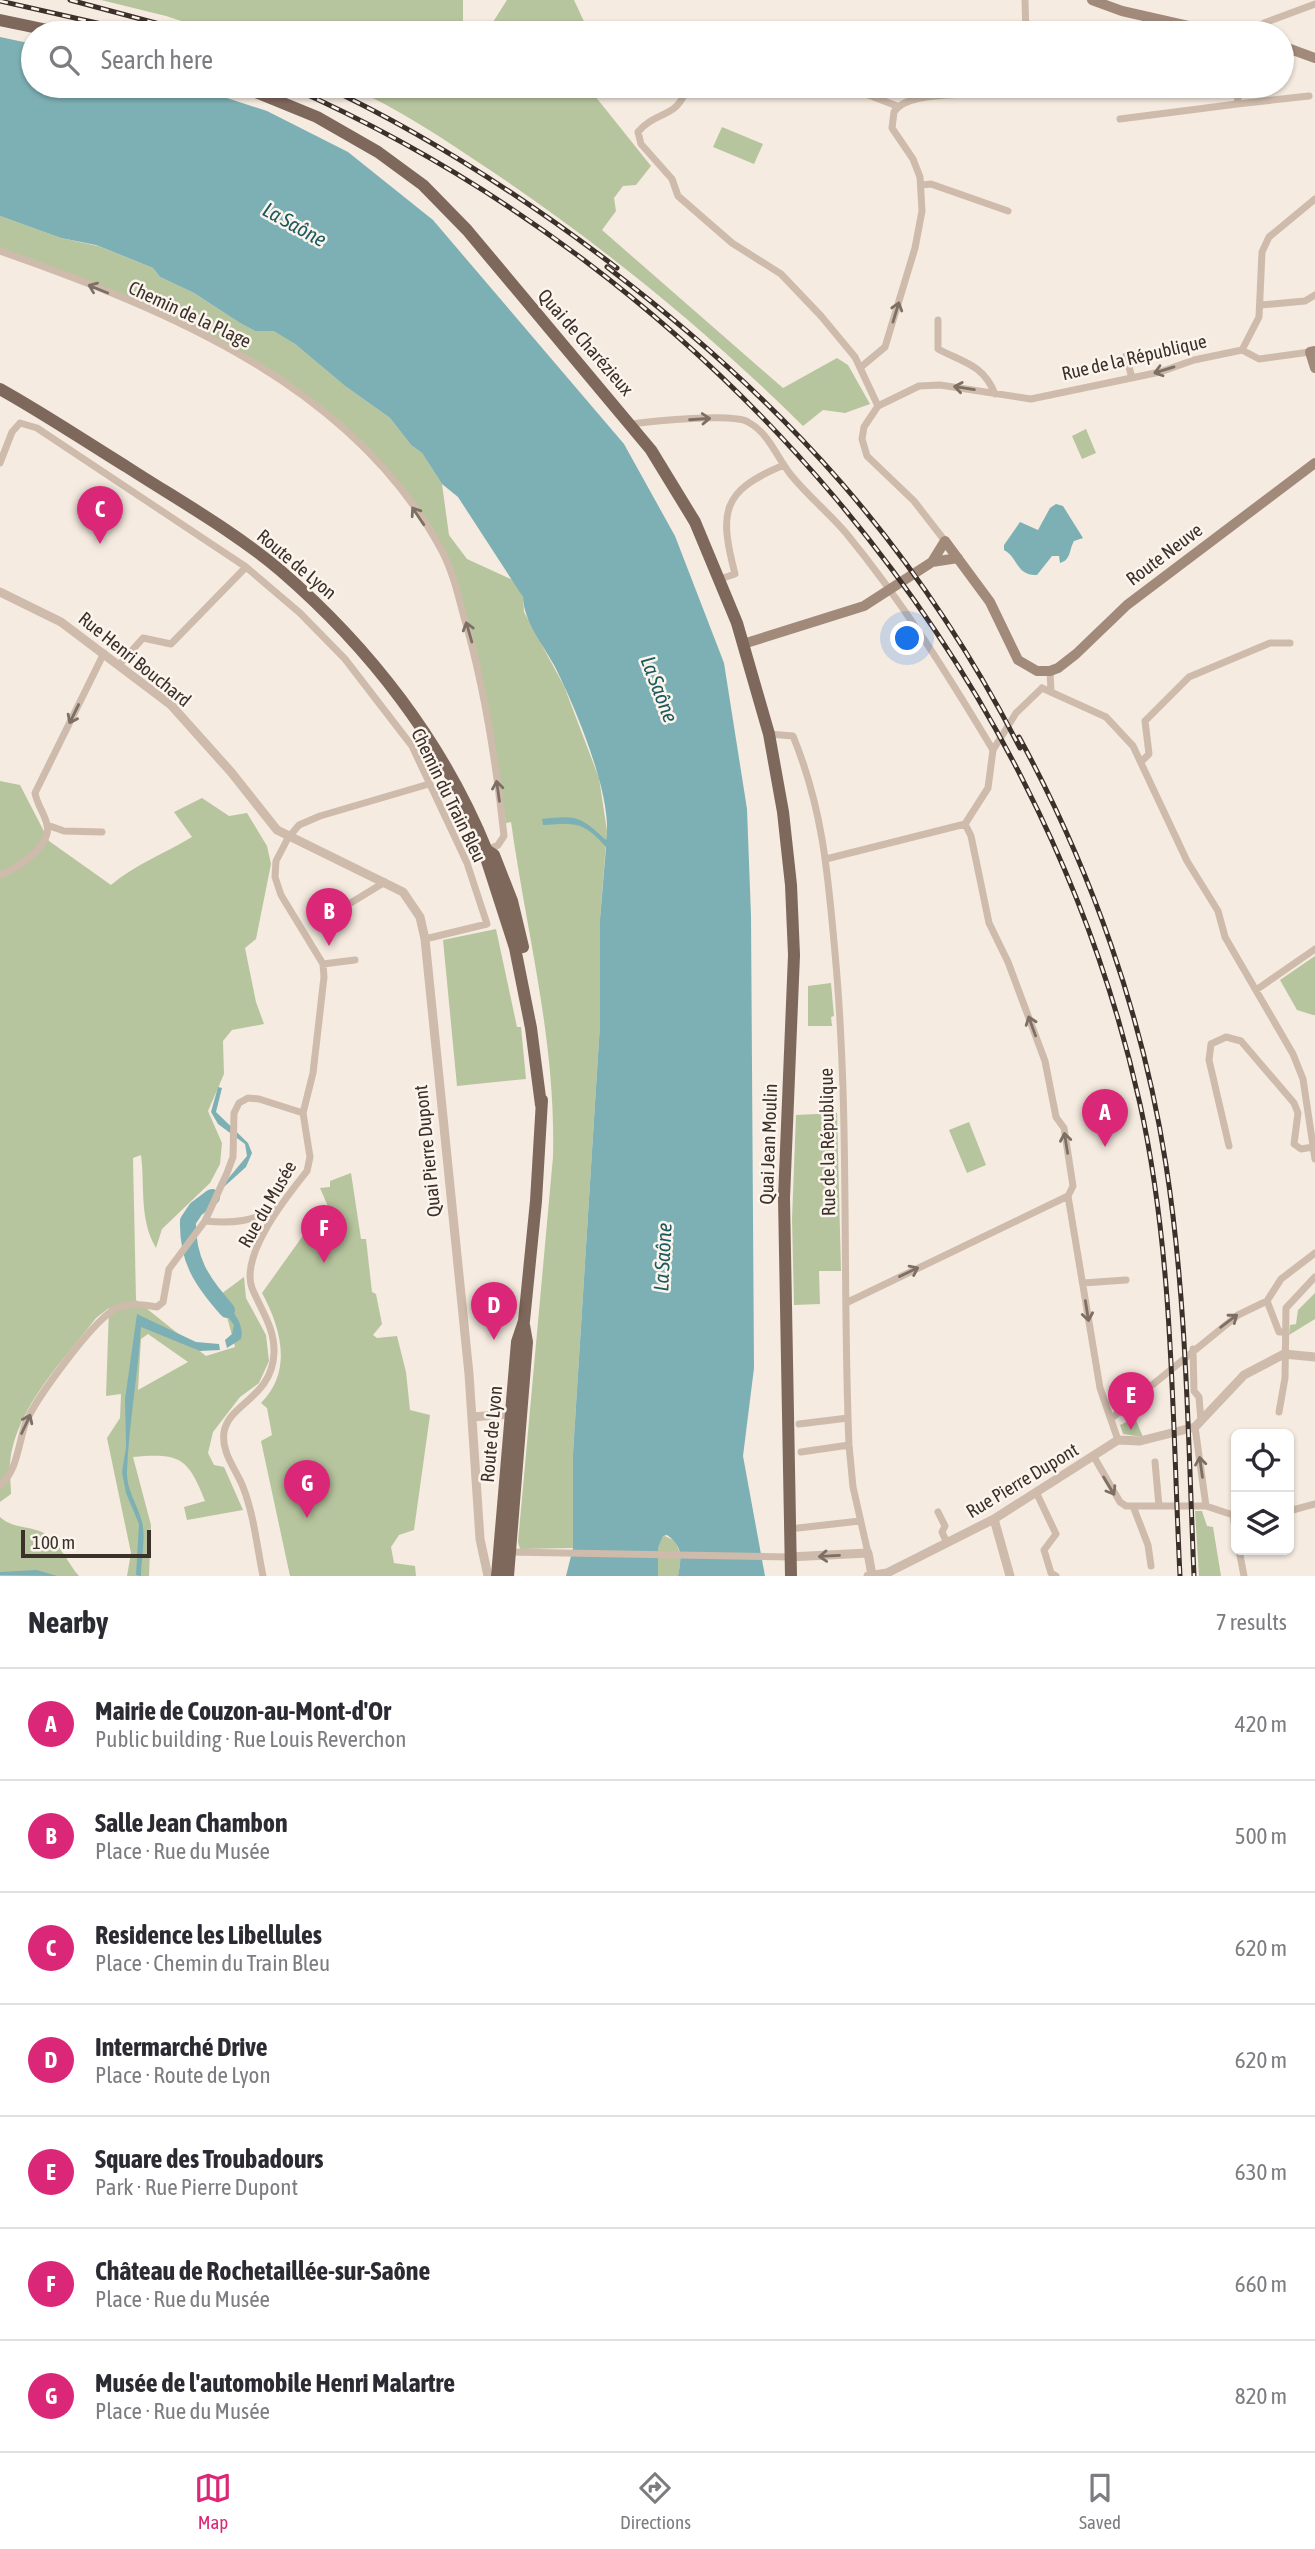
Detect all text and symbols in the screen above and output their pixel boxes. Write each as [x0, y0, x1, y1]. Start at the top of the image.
search box [21, 21, 1294, 98]
icon: search [45, 41, 83, 79]
text: Search here [101, 45, 213, 75]
water label: La Saône [259, 197, 331, 251]
street label: Chemin de la Plage [125, 276, 255, 352]
one-way arrow [88, 282, 110, 295]
street label: Quai de Charézieux [534, 284, 638, 400]
one-way arrow [890, 301, 903, 323]
street label: Rue de la République [1059, 330, 1209, 384]
one-way arrow [1153, 365, 1175, 378]
one-way arrow [953, 382, 976, 395]
one-way arrow [688, 413, 711, 426]
pin: C [77, 486, 123, 544]
one-way arrow [411, 506, 425, 526]
street label: Route Neuve [1122, 518, 1206, 590]
street label: Route de Lyon [253, 524, 341, 604]
street label: Rue Henri Bouchard [74, 607, 196, 711]
your location [890, 621, 924, 655]
one-way arrow [462, 622, 475, 644]
water label: La Saône [636, 653, 684, 725]
one-way arrow [67, 703, 81, 724]
street label: Chemin du Train Bleu [407, 724, 491, 866]
one-way arrow [491, 781, 504, 803]
pin: B [306, 888, 352, 946]
one-way arrow [1025, 1015, 1037, 1037]
street label: Rue de la République [815, 1068, 839, 1216]
street label: Quai Jean Moulin [755, 1083, 781, 1205]
street label: Quai Pierre Dupont [409, 1084, 445, 1218]
pin: A [1082, 1089, 1128, 1147]
one-way arrow [1059, 1132, 1072, 1155]
street label: Rue du Musée [233, 1157, 301, 1251]
pin: F [301, 1205, 347, 1263]
water label: La Saône [648, 1222, 676, 1292]
one-way arrow [898, 1265, 919, 1278]
pin: D [471, 1282, 517, 1340]
one-way arrow [1081, 1300, 1094, 1322]
one-way arrow [1219, 1314, 1238, 1329]
pin: E [1108, 1372, 1154, 1430]
street label: Route de Lyon [476, 1385, 506, 1483]
one-way arrow [20, 1414, 33, 1435]
map controls [1231, 1429, 1294, 1555]
button: locate [1231, 1429, 1294, 1492]
street label: Rue Pierre Dupont [962, 1438, 1082, 1522]
one-way arrow [1194, 1456, 1207, 1479]
pin: G [284, 1460, 330, 1518]
one-way arrow [1103, 1475, 1117, 1495]
button: layers [1231, 1492, 1294, 1555]
scale bar [21, 1527, 150, 1559]
text: 100 m [32, 1531, 75, 1553]
one-way arrow [817, 1549, 840, 1562]
text: Nearby [28, 1605, 108, 1639]
text: 7 results [1216, 1609, 1287, 1635]
text: Mairie de Couzon-au-Mont-d'Or [95, 1696, 391, 1726]
text: A [45, 1711, 57, 1737]
text: 420 m [1235, 1711, 1287, 1737]
text: Public building · Rue Louis Reverchon [95, 1726, 406, 1752]
text: Salle Jean Chambon [95, 1808, 288, 1838]
text: B [46, 1823, 56, 1849]
text: 500 m [1235, 1823, 1287, 1849]
text: Place · Rue du Musée [95, 1838, 270, 1864]
text: Residence les Libellules [95, 1920, 322, 1950]
text: C [46, 1935, 56, 1961]
text: 620 m [1235, 1935, 1287, 1961]
text: Place · Chemin du Train Bleu [95, 1950, 330, 1976]
text: Intermarché Drive [95, 2032, 267, 2062]
text: D [45, 2047, 57, 2073]
text: 620 m [1235, 2047, 1287, 2073]
text: Place · Route de Lyon [95, 2062, 271, 2088]
text: Square des Troubadours [95, 2144, 323, 2174]
text: E [46, 2159, 56, 2185]
text: 630 m [1235, 2159, 1287, 2185]
text: Park · Rue Pierre Dupont [95, 2174, 298, 2200]
text: Château de Rochetaillée-sur-Saône [95, 2256, 430, 2286]
text: F [46, 2271, 56, 2297]
text: 660 m [1235, 2271, 1287, 2297]
text: Place · Rue du Musée [95, 2286, 270, 2312]
text: Musée de l'automobile Henri Malartre [95, 2368, 455, 2398]
text: G [45, 2383, 57, 2409]
text: 820 m [1235, 2383, 1287, 2409]
text: Place · Rue du Musée [95, 2398, 270, 2424]
tab: Map [194, 2469, 232, 2533]
tab: Directions [620, 2469, 691, 2533]
tab: Saved [1079, 2469, 1121, 2533]

